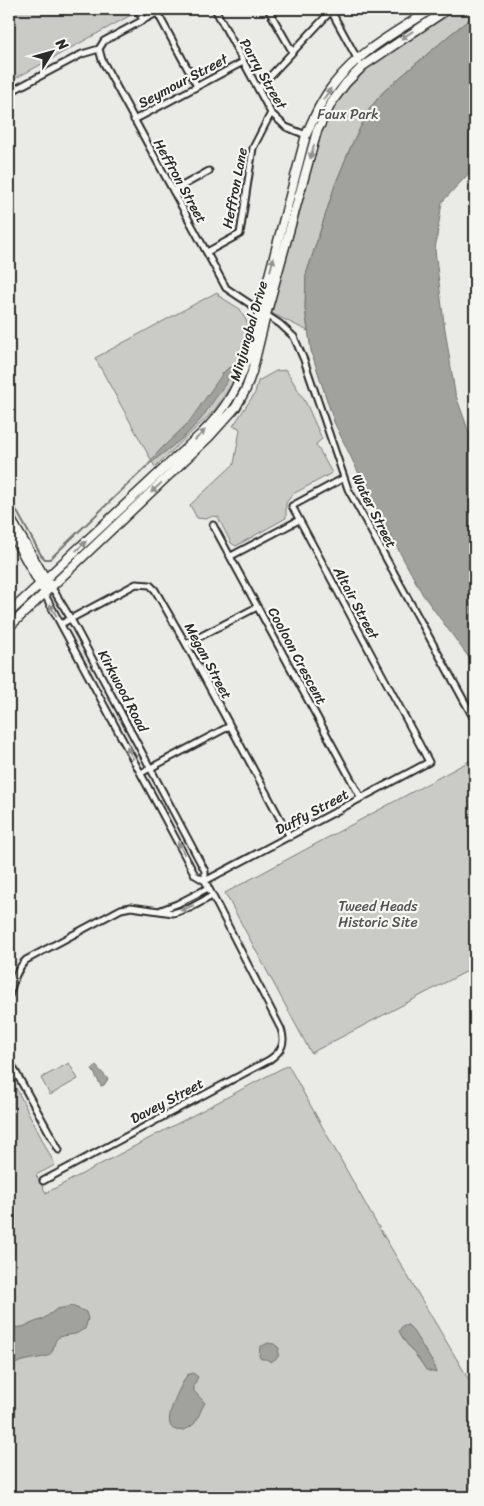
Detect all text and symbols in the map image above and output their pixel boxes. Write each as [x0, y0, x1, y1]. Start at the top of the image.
north arrow [28, 28, 78, 78]
one-way arrow [400, 31, 414, 40]
text: N [48, 32, 75, 56]
street label: Parry Street [233, 34, 294, 115]
street label: Seymour Street [134, 46, 234, 115]
one-way arrow [322, 87, 332, 100]
park label: Faux Park [317, 102, 379, 127]
street label: Heffron Street [146, 134, 214, 228]
street label: Heffron Lane [215, 145, 255, 231]
one-way arrow [307, 145, 315, 160]
one-way arrow [269, 257, 277, 272]
street label: Minjungbal Drive [223, 278, 275, 384]
one-way arrow [194, 429, 206, 441]
street label: Water Street [345, 469, 403, 553]
one-way arrow [150, 482, 162, 494]
one-way arrow [75, 540, 87, 552]
street label: Altair Street [326, 561, 386, 645]
one-way arrow [49, 602, 57, 617]
street label: Cooloon Crescent [261, 603, 333, 709]
street label: Megan Street [177, 618, 239, 704]
street label: Kirkwood Road [91, 645, 156, 738]
one-way arrow [126, 746, 134, 760]
street label: Duffy Street [271, 782, 353, 842]
one-way arrow [177, 841, 185, 856]
park label: Tweed Heads Historic Site [338, 894, 418, 935]
one-way arrow [180, 905, 194, 913]
street label: Davey Street [126, 1071, 208, 1131]

